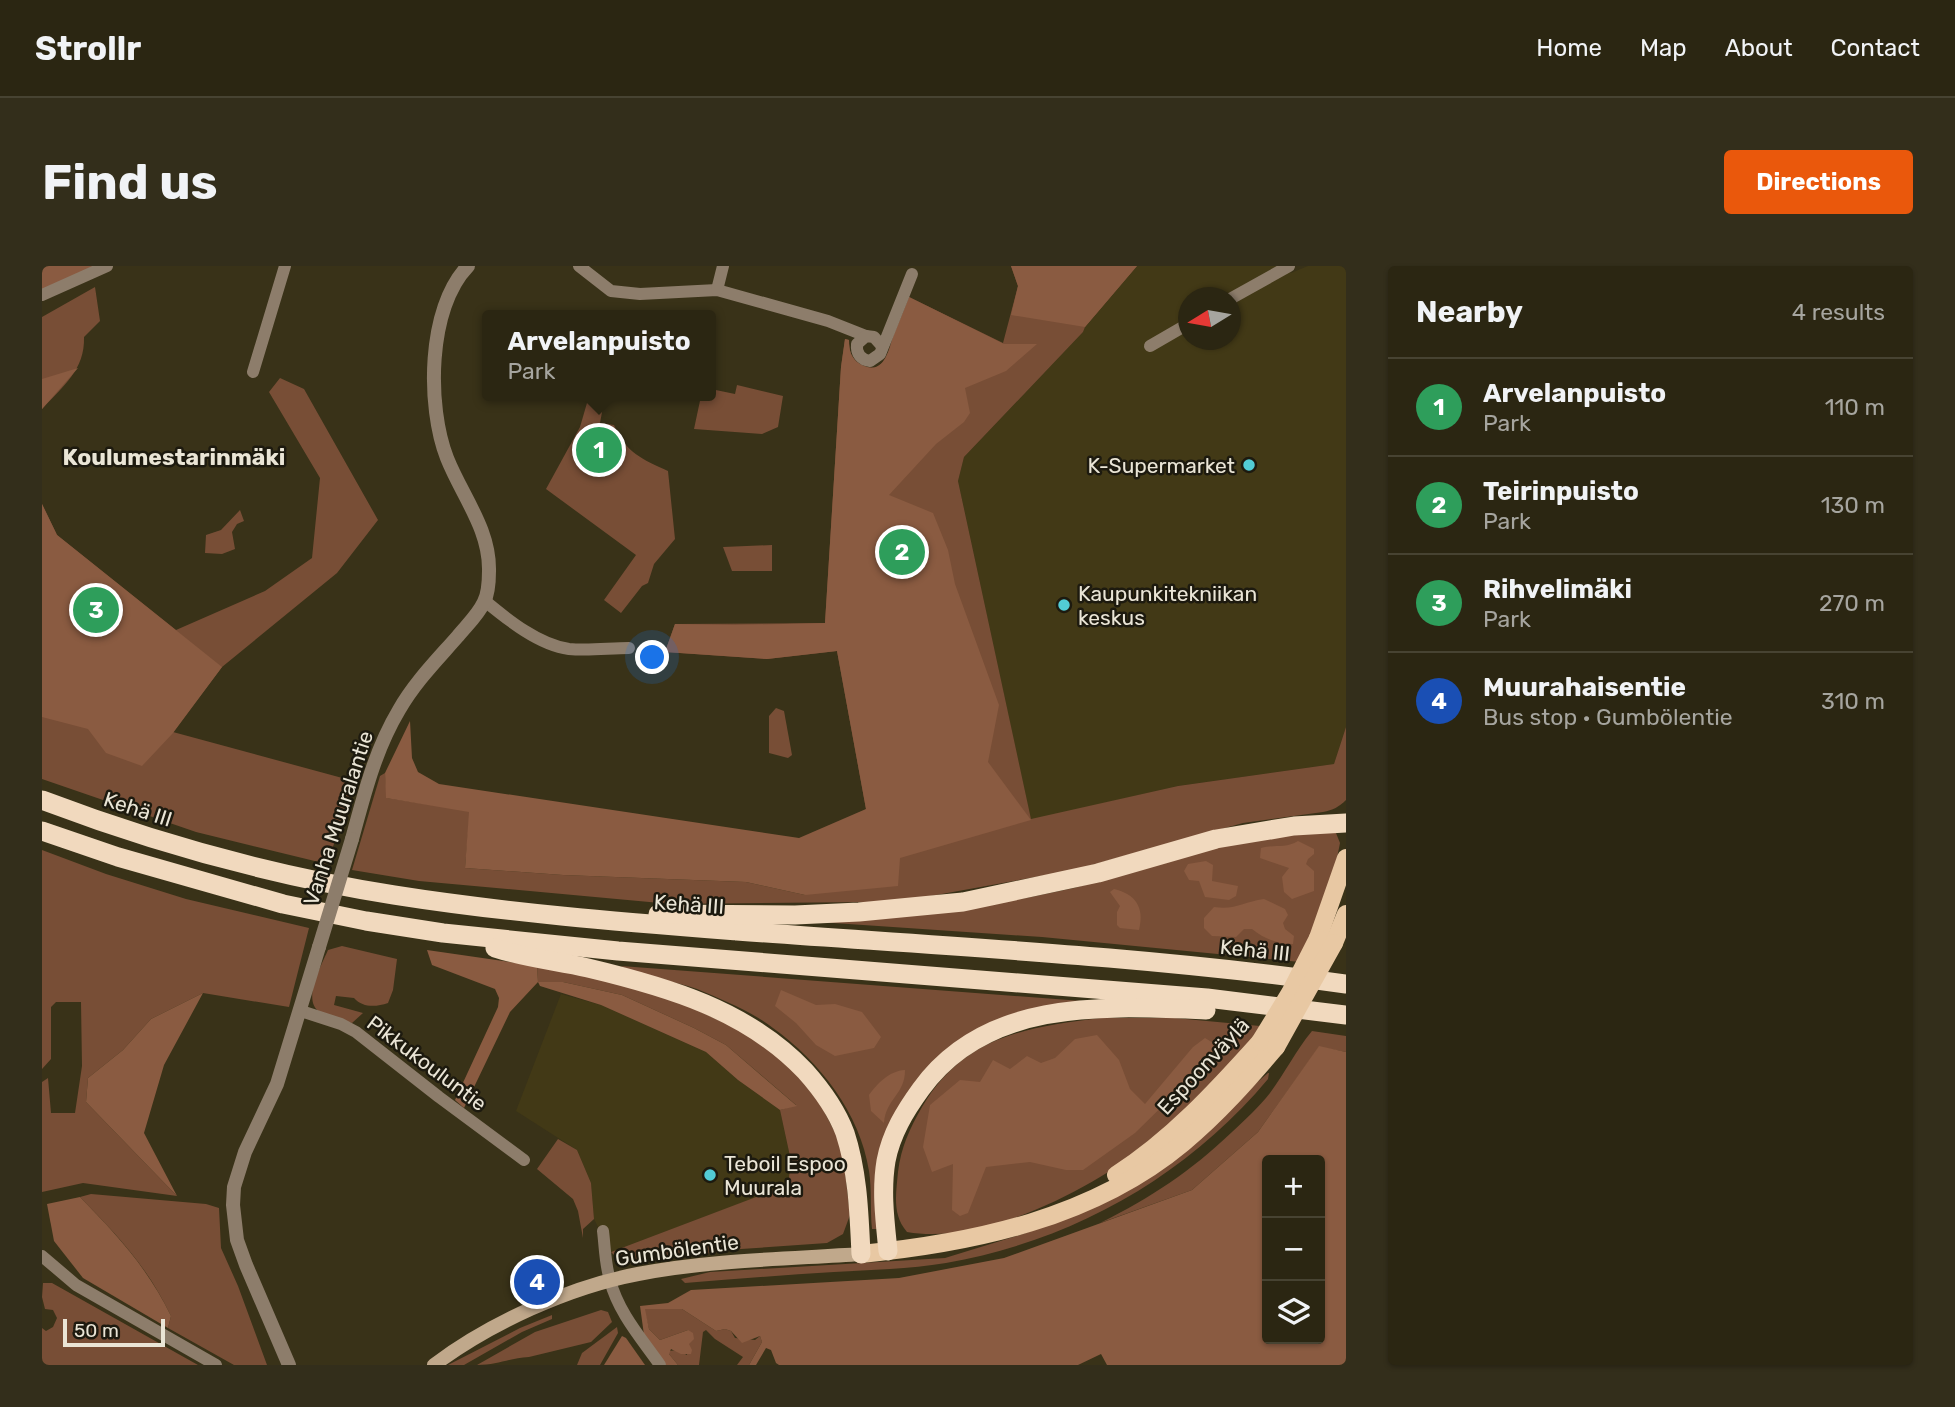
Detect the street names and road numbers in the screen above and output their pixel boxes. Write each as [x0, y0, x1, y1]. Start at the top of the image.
street label: Vanha Muuralantie [298, 728, 378, 908]
street label: Kehä III [101, 786, 175, 832]
street label: Kehä III [653, 889, 725, 919]
street label: Kehä III [1219, 934, 1291, 966]
street label: Pikkukouluntie [362, 1010, 492, 1116]
street label: Espoonväylä [1152, 1012, 1254, 1120]
street label: Gumbölentie [614, 1229, 740, 1271]

